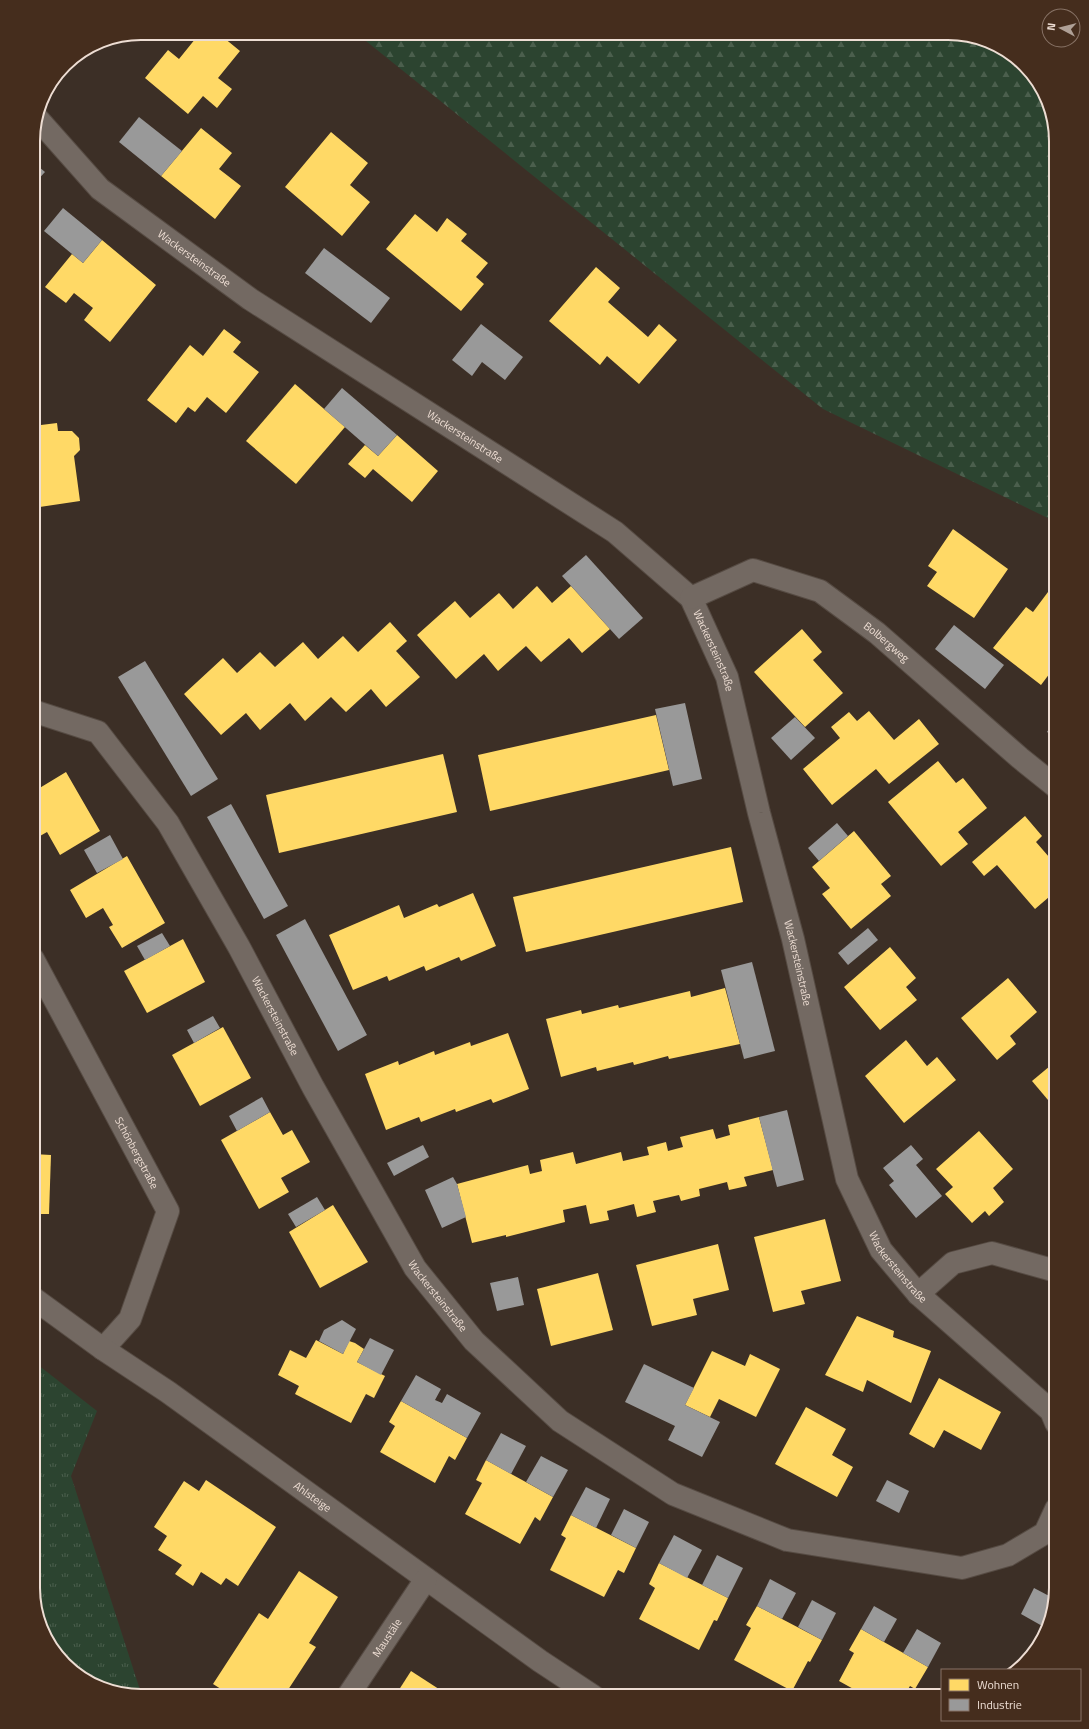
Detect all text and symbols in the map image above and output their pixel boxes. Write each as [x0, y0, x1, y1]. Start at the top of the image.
north arrow [1041, 8, 1081, 48]
text: N [1043, 22, 1059, 32]
street label: Wackersteinstraße [154, 226, 235, 291]
street label: Wackersteinstraße [424, 406, 507, 467]
street label: Wackersteinstraße [689, 607, 738, 693]
street label: Bolbergweg [860, 618, 913, 666]
street label: Wackersteinstraße [780, 918, 816, 1008]
street label: Wackersteinstraße [248, 974, 303, 1059]
street label: Schönbergstraße [111, 1114, 163, 1192]
street label: Wackersteinstraße [865, 1228, 931, 1307]
street label: Wackersteinstraße [404, 1257, 472, 1335]
street label: Ahlsteige [290, 1477, 335, 1516]
street label: Maustäle [368, 1615, 406, 1660]
legend [941, 1669, 1081, 1721]
text: Wohnen [977, 1675, 1019, 1694]
text: Industrie [977, 1695, 1022, 1714]

